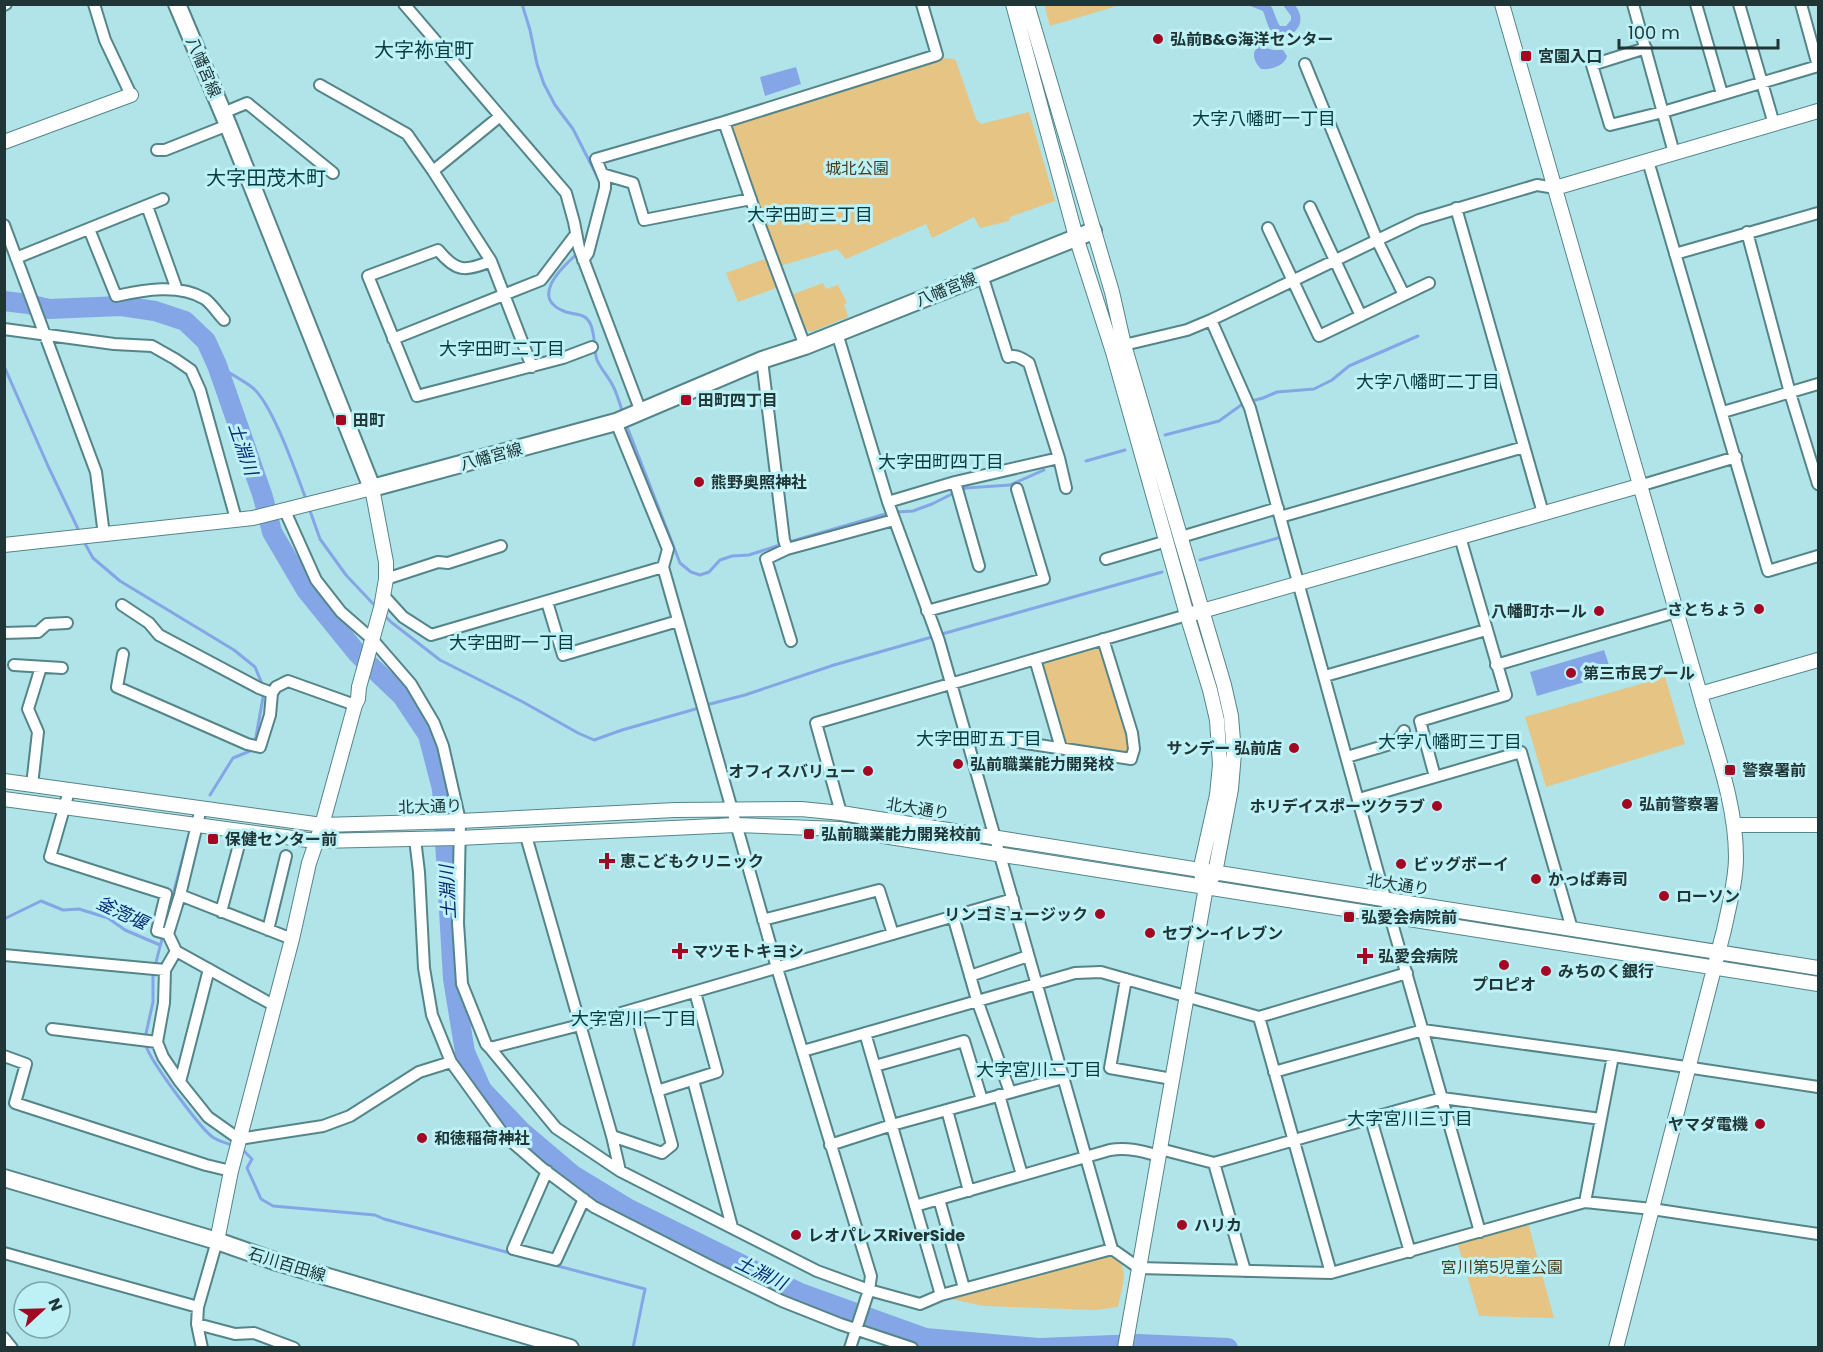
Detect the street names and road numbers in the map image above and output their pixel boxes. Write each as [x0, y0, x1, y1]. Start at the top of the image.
street label: 八幡宮線 [180, 33, 227, 101]
street label: 八幡宮線 [912, 267, 980, 312]
street label: 八幡宮線 [457, 437, 525, 476]
street label: 北大通り [885, 792, 951, 825]
street label: 北大通り [398, 794, 462, 819]
street label: 北大通り [1365, 868, 1431, 901]
street label: 石川百田線 [245, 1242, 328, 1287]

